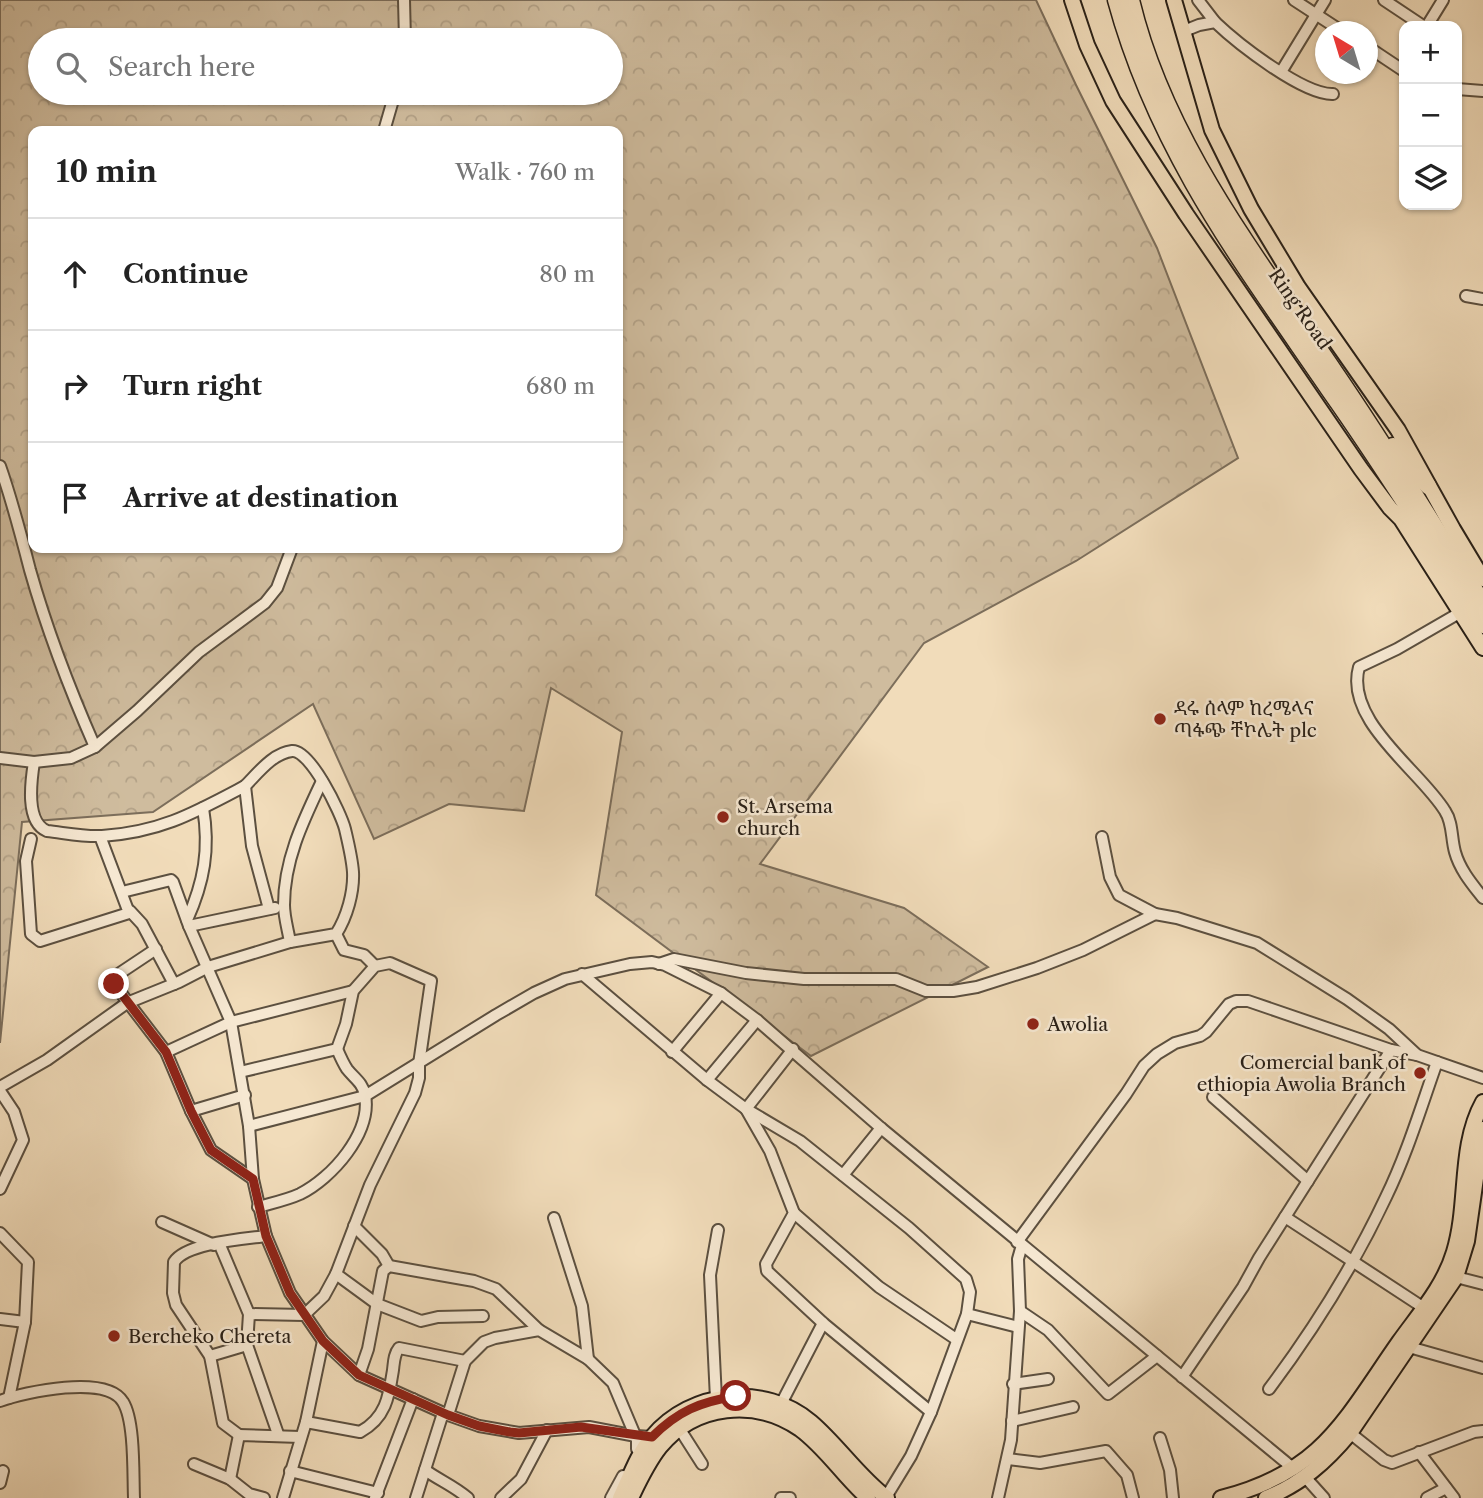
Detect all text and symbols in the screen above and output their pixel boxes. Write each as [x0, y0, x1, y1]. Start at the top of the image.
north arrow [1315, 21, 1378, 84]
map controls [1399, 21, 1462, 210]
button: + [1399, 21, 1462, 84]
search box [28, 28, 623, 105]
icon: search [52, 48, 90, 86]
text: Search here [108, 51, 255, 83]
button: − [1399, 84, 1462, 147]
button: layers [1399, 147, 1462, 210]
text: 10 min [56, 153, 157, 190]
text: Walk · 760 m [455, 158, 595, 186]
icon: ahead [56, 255, 94, 293]
text: Continue [123, 258, 248, 290]
text: 80 m [539, 260, 595, 288]
street label: Ring Road [1264, 264, 1337, 354]
icon: right [56, 367, 94, 405]
text: Turn right [123, 370, 262, 402]
text: 680 m [526, 372, 595, 400]
icon: arrive [56, 479, 94, 517]
text: Arrive at destination [123, 482, 398, 514]
place label: ዳሩ ሰላም ከረሜላና ጣፋጭ ቸኮሌት plc [1174, 697, 1317, 742]
marker: ዳሩ ሰላም ከረሜላና ጣፋጭ ቸኮሌት plc [1152, 711, 1168, 727]
place label: St. Arsema church [737, 795, 833, 840]
marker: St. Arsema church [715, 809, 731, 825]
route end [98, 968, 129, 999]
place label: Awolia [1046, 1013, 1108, 1036]
marker: Awolia [1025, 1016, 1041, 1032]
place label: Comercial bank of ethiopia Awolia Branch [1197, 1051, 1408, 1096]
marker: Comercial bank of ethiopia Awolia Branch [1412, 1065, 1428, 1081]
place label: Bercheko Chereta [128, 1325, 291, 1348]
marker: Bercheko Chereta [106, 1328, 122, 1344]
route start [720, 1380, 751, 1411]

